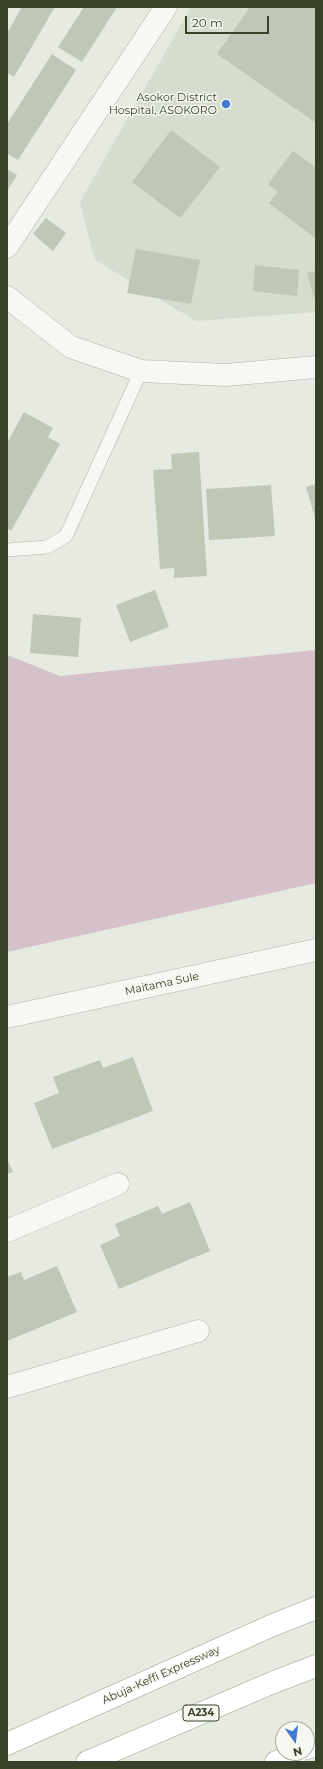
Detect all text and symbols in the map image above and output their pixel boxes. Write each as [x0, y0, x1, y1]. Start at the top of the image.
scale bar [187, 8, 271, 34]
text: 20 m [192, 15, 223, 30]
place label: Asokor District Hospital, ASOKORO [109, 91, 217, 117]
marker: Asokor District Hospital, ASOKORO [220, 98, 232, 110]
street label: Maitama Sule [124, 970, 200, 998]
street label: Abuja-Keffi Expressway [100, 1643, 222, 1707]
road number: A234 [183, 1705, 219, 1721]
north arrow [275, 1721, 315, 1761]
text: N [292, 1744, 304, 1760]

